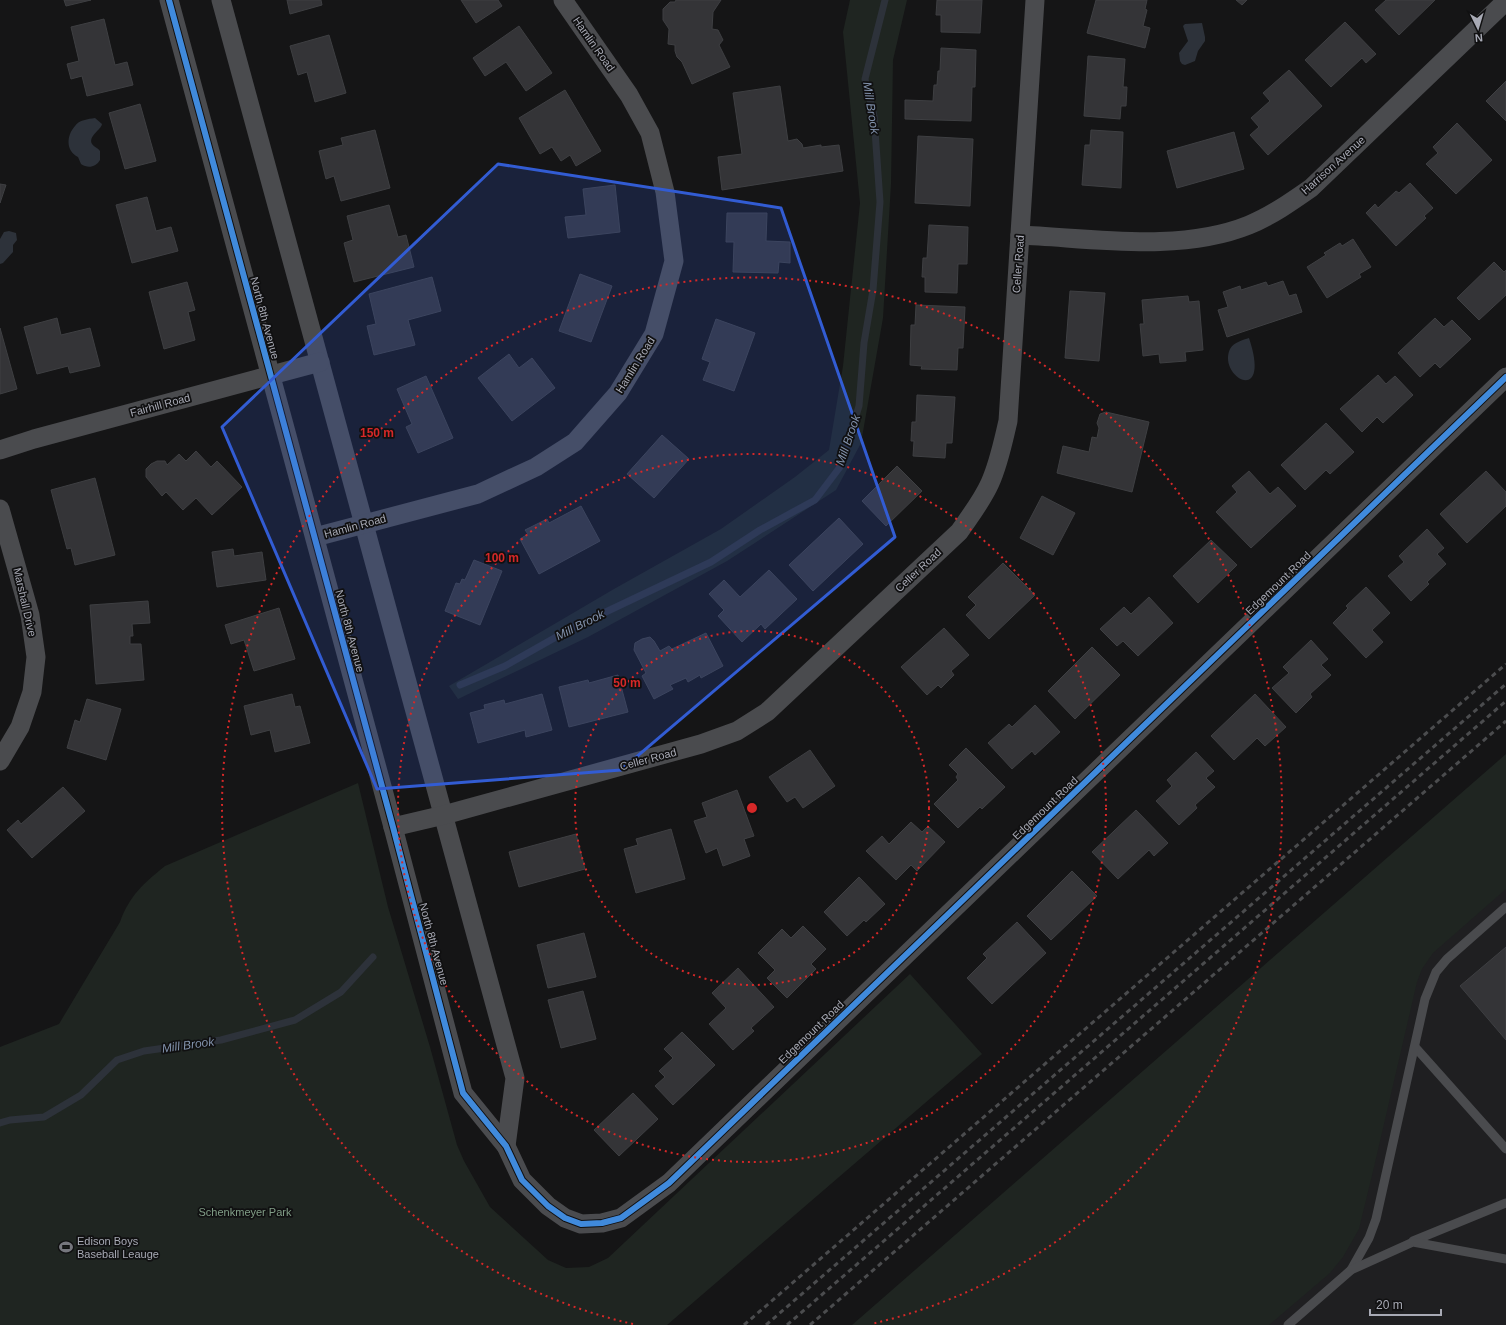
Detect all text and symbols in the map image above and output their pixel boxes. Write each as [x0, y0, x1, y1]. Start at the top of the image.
north arrow [1458, 8, 1498, 48]
street label: Hamlin Road [571, 15, 617, 73]
text: N [1474, 32, 1483, 44]
water label: Mill Brook [860, 81, 882, 136]
street label: Harrison Avenue [1299, 133, 1367, 197]
street label: Celler Road [1010, 235, 1026, 293]
street label: North 8th Avenue [248, 275, 282, 361]
street label: Hamlin Road [613, 335, 657, 395]
street label: Fairhill Road [129, 391, 191, 419]
water label: Mill Brook [833, 412, 864, 467]
text: 150 m [360, 426, 394, 440]
street label: Hamlin Road [323, 512, 387, 540]
street label: Celler Road [893, 546, 943, 594]
street label: Edgemount Road [1243, 549, 1313, 617]
text: 100 m [485, 551, 519, 565]
street label: Marshall Drive [11, 566, 39, 638]
street label: North 8th Avenue [333, 588, 367, 674]
water label: Mill Brook [553, 606, 608, 643]
text: 50 m [613, 676, 641, 690]
street label: Celler Road [618, 746, 678, 772]
street label: Edgemount Road [1010, 774, 1080, 842]
centre of rings [745, 801, 759, 815]
street label: North 8th Avenue [417, 901, 451, 987]
street label: Edgemount Road [776, 998, 846, 1066]
water label: Mill Brook [161, 1034, 216, 1056]
park label: Schenkmeyer Park [199, 1206, 292, 1218]
place label: Edison Boys Baseball Leauge [77, 1235, 159, 1260]
sports icon: Edison Boys Baseball Leauge [58, 1239, 74, 1255]
scale bar [1370, 1291, 1441, 1317]
text: 20 m [1376, 1298, 1403, 1312]

